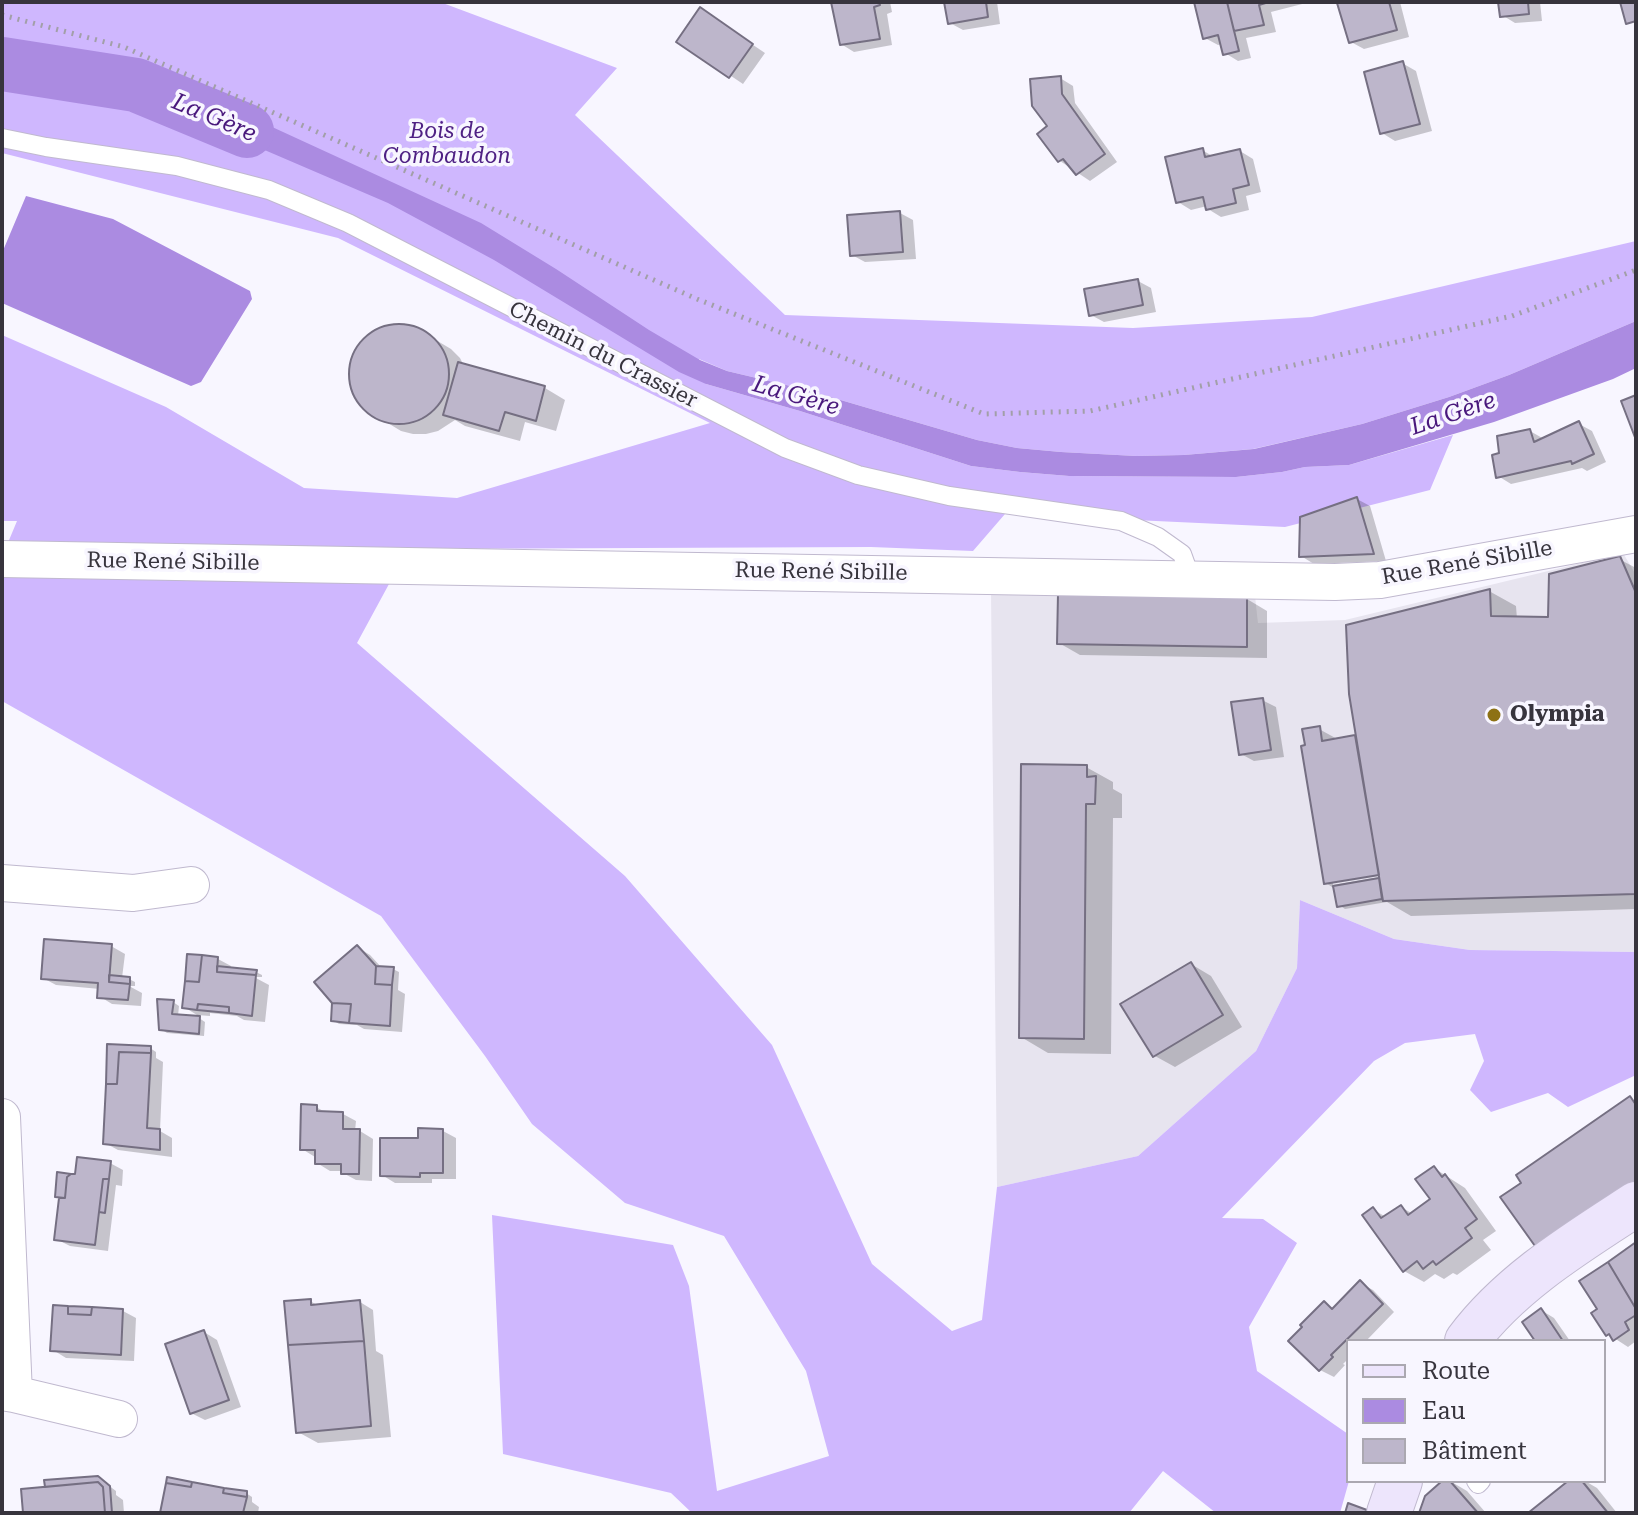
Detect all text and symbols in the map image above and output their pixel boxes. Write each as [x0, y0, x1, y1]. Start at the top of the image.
water label: La Gère [168, 87, 260, 149]
park label: Bois de Combaudon [383, 119, 511, 170]
street label: Chemin du Crassier [504, 296, 702, 414]
water label: La Gère [750, 370, 842, 422]
water label: La Gère [1407, 386, 1499, 442]
street label: Rue René Sibille [1380, 535, 1554, 591]
street label: Rue René Sibille [86, 547, 260, 577]
street label: Rue René Sibille [734, 557, 908, 587]
place label: Olympia [1510, 702, 1604, 728]
marker: Olympia [1485, 706, 1503, 724]
legend [1346, 1339, 1606, 1483]
text: Route [1422, 1357, 1490, 1385]
text: Eau [1422, 1397, 1465, 1425]
text: Bâtiment [1422, 1437, 1527, 1465]

